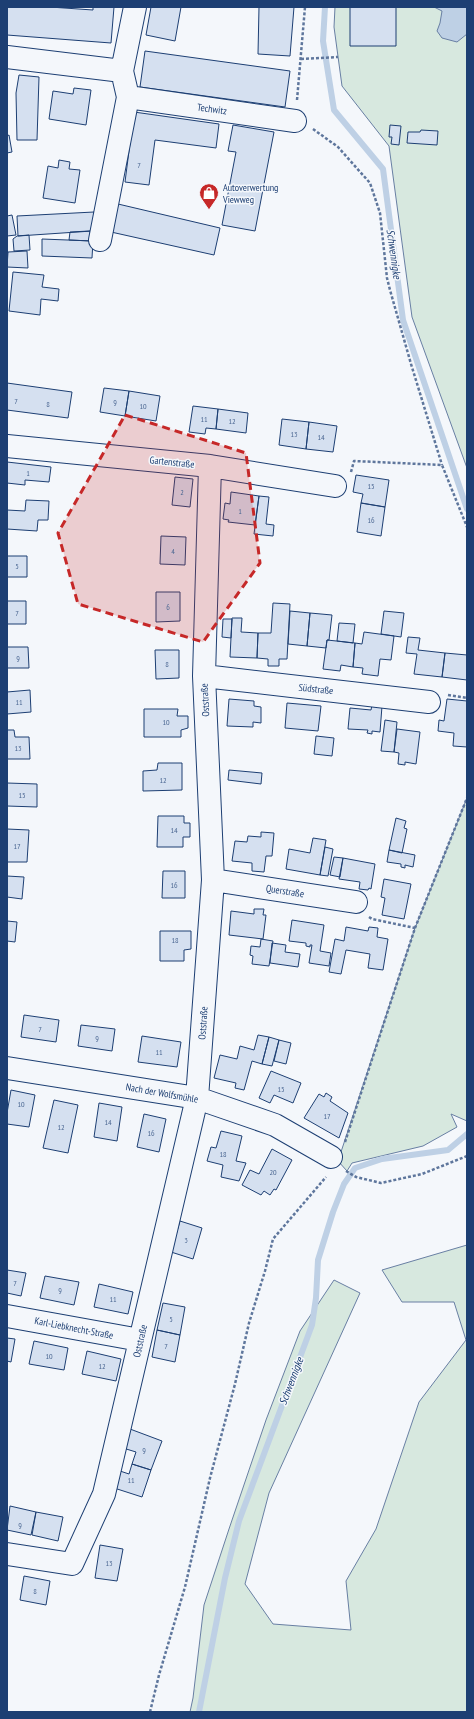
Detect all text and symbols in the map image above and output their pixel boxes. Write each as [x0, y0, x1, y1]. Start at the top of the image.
street label: Techwitz [196, 100, 228, 118]
house number: 7 [137, 160, 141, 170]
place label: Autoverwertung Viewweg [222, 181, 278, 206]
shop icon: Autoverwertung Viewweg [198, 182, 220, 210]
water label: Schwennigke [384, 228, 405, 281]
house number: 7 [14, 396, 18, 406]
house number: 9 [113, 397, 117, 407]
house number: 8 [46, 399, 50, 409]
house number: 10 [139, 401, 147, 411]
house number: 11 [200, 414, 208, 424]
house number: 12 [228, 416, 236, 426]
house number: 13 [290, 429, 298, 439]
house number: 14 [317, 432, 325, 442]
street label: Gartenstraße [149, 453, 195, 471]
house number: 1 [26, 468, 30, 478]
house number: 15 [367, 481, 375, 491]
house number: 2 [180, 487, 184, 497]
house number: 1 [238, 506, 242, 516]
house number: 16 [367, 515, 375, 525]
house number: 4 [171, 546, 175, 556]
house number: 5 [15, 561, 19, 571]
house number: 6 [166, 602, 170, 612]
house number: 7 [15, 608, 19, 618]
house number: 9 [16, 653, 20, 663]
house number: 8 [165, 659, 169, 669]
street label: Südstraße [298, 681, 334, 697]
street label: Oststraße [198, 683, 212, 717]
house number: 11 [15, 697, 23, 707]
house number: 10 [162, 717, 170, 727]
house number: 13 [14, 743, 22, 753]
house number: 12 [159, 775, 167, 785]
house number: 15 [18, 790, 26, 800]
house number: 14 [170, 825, 178, 835]
house number: 17 [13, 841, 21, 851]
house number: 16 [170, 880, 178, 890]
street label: Querstraße [265, 882, 305, 900]
house number: 18 [171, 935, 179, 945]
street label: Oststraße [195, 1006, 211, 1040]
house number: 7 [38, 1024, 42, 1034]
house number: 9 [95, 1033, 99, 1043]
house number: 11 [155, 1047, 163, 1057]
street label: Nach der Wolfsmühle [125, 1080, 199, 1106]
house number: 15 [277, 1084, 285, 1094]
house number: 10 [17, 1099, 25, 1109]
house number: 17 [323, 1111, 331, 1121]
house number: 14 [104, 1117, 112, 1127]
house number: 12 [57, 1122, 65, 1132]
house number: 16 [147, 1128, 155, 1138]
house number: 18 [219, 1149, 227, 1159]
house number: 20 [269, 1167, 277, 1177]
house number: 3 [184, 1235, 188, 1245]
house number: 7 [13, 1278, 17, 1288]
house number: 9 [58, 1285, 62, 1295]
house number: 11 [109, 1294, 117, 1304]
street label: Karl-Liebknecht-Straße [34, 1314, 114, 1342]
house number: 5 [169, 1314, 173, 1324]
street label: Oststraße [130, 1323, 150, 1359]
house number: 7 [164, 1341, 168, 1351]
house number: 10 [45, 1351, 53, 1361]
water label: Schwennigke [276, 1354, 307, 1407]
house number: 12 [98, 1361, 106, 1371]
house number: 9 [142, 1445, 146, 1455]
house number: 11 [127, 1475, 135, 1485]
house number: 9 [18, 1520, 22, 1530]
house number: 13 [105, 1558, 113, 1568]
house number: 8 [33, 1586, 37, 1596]

